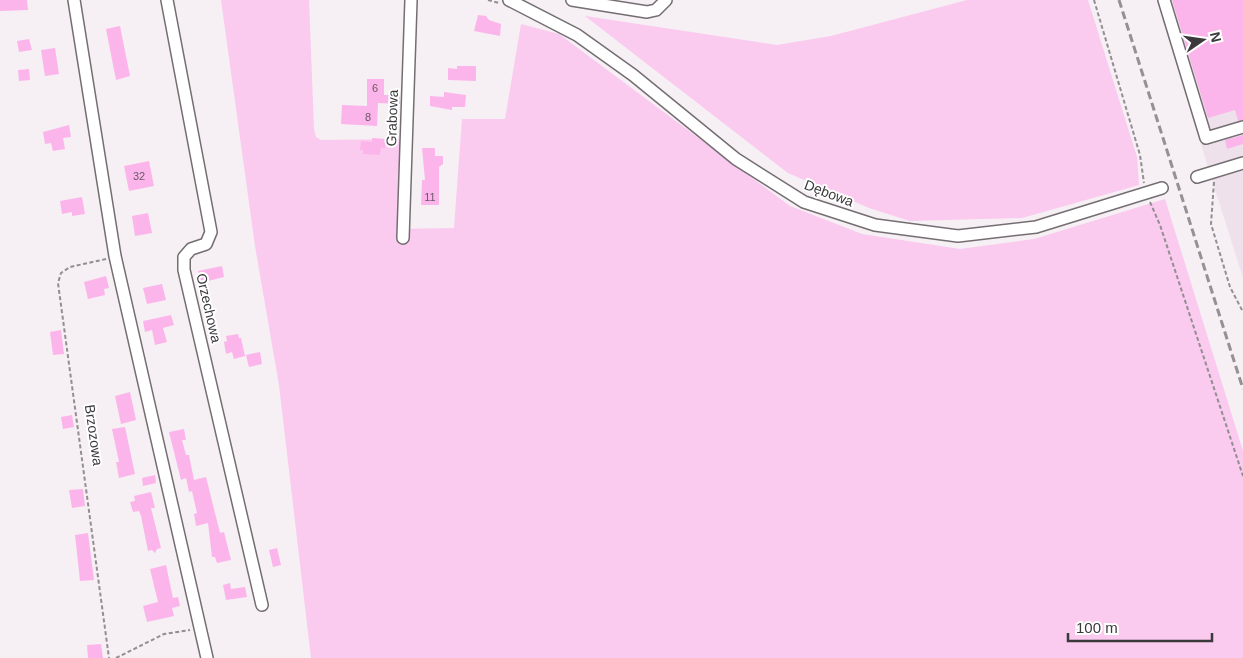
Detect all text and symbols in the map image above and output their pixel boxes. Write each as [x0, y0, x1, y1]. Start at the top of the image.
north arrow [1178, 15, 1228, 65]
text: N [1207, 30, 1225, 44]
house number: 6 [372, 82, 378, 94]
street label: Grabowa [383, 89, 401, 147]
house number: 8 [365, 111, 371, 123]
house number: 32 [133, 170, 145, 182]
street label: Dębowa [802, 176, 856, 210]
house number: 11 [424, 191, 436, 203]
street label: Orzechowa [193, 272, 225, 345]
street label: Brzozowa [82, 403, 106, 467]
scale bar [1068, 610, 1212, 642]
text: 100 m [1076, 619, 1118, 636]

